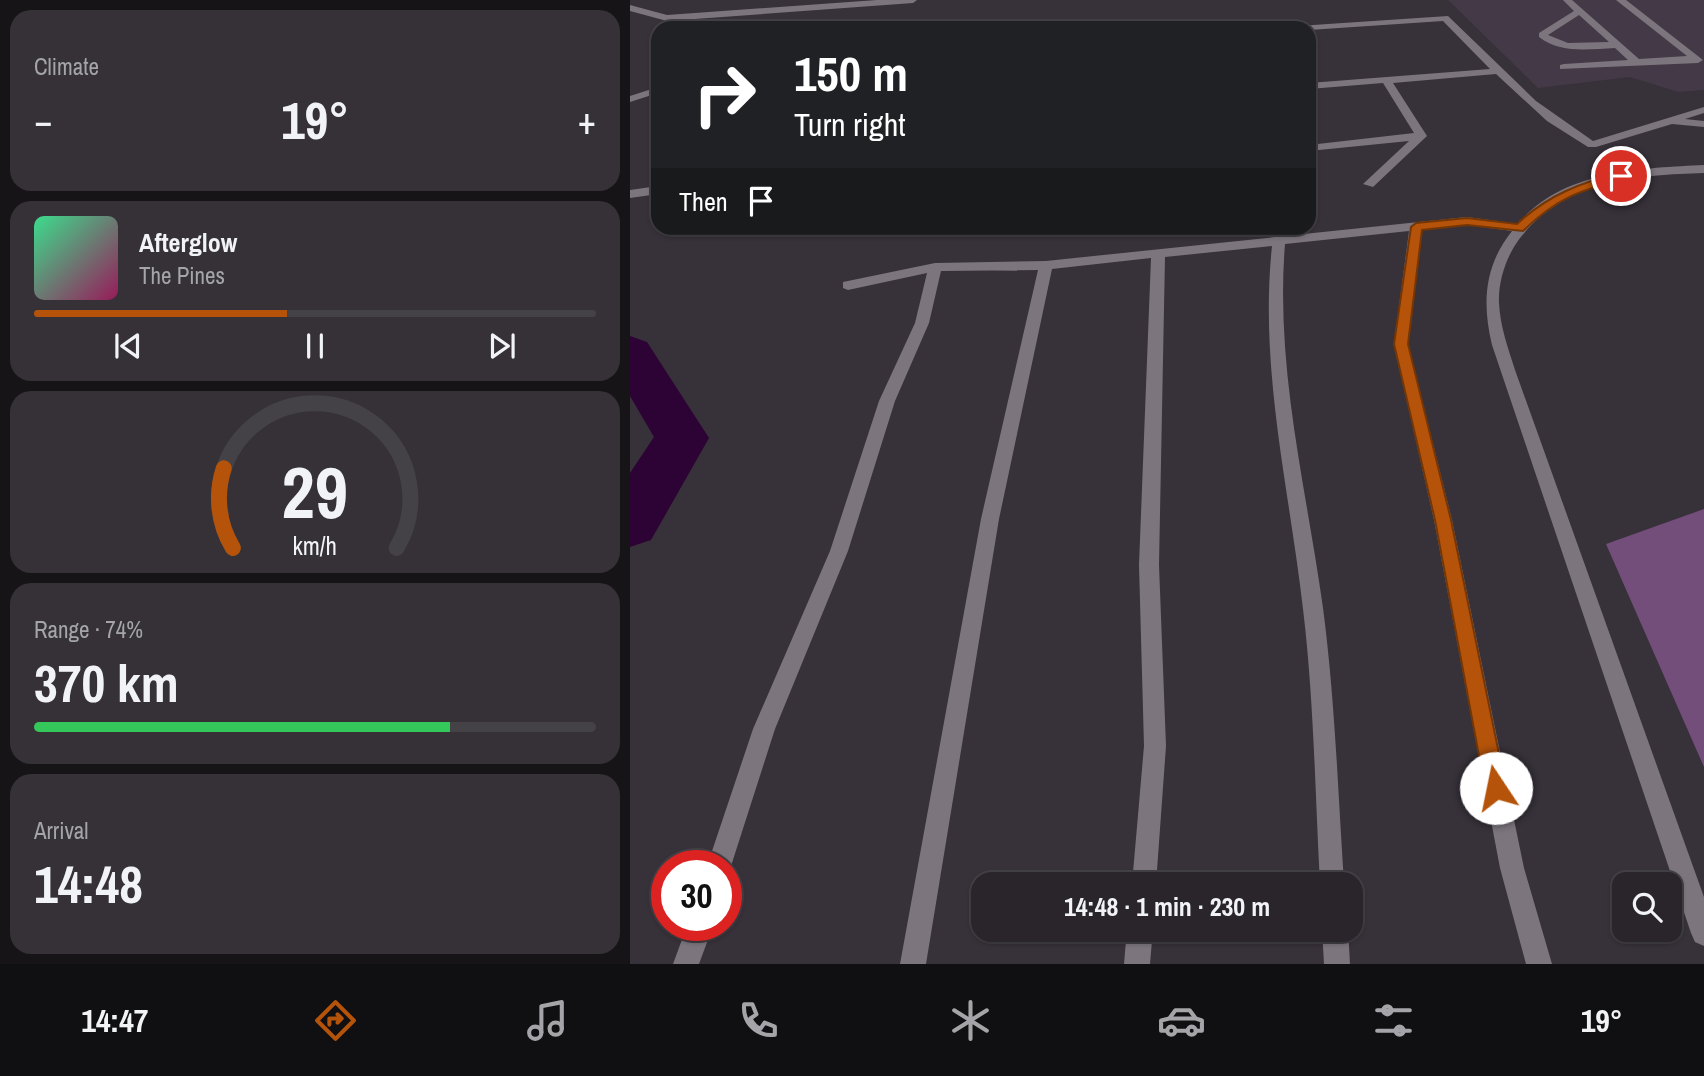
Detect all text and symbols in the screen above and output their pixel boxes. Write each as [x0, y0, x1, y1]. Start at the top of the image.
text: 150 m [794, 40, 908, 106]
icon: right [679, 49, 770, 140]
text: Climate [34, 51, 99, 82]
text: 19° [281, 85, 349, 155]
text: − [34, 95, 52, 146]
text: + [578, 95, 596, 146]
text: Turn right [794, 103, 906, 146]
pin [1591, 146, 1651, 206]
icon: arrive [1602, 157, 1640, 195]
icon: arrive [742, 182, 780, 220]
text: Then [679, 184, 728, 219]
text: Afterglow [139, 225, 237, 260]
text: The Pines [139, 260, 225, 291]
icon: previous [109, 327, 147, 365]
icon: pause [296, 327, 334, 365]
icon: next [483, 327, 521, 365]
text: 29 [282, 443, 348, 541]
text: km/h [293, 529, 337, 563]
text: Range · 74% [34, 614, 143, 645]
text: 370 km [34, 648, 179, 718]
position arrow [1459, 751, 1533, 825]
text: Arrival [34, 815, 89, 846]
text: 14:48 [34, 849, 143, 919]
speed limit sign: 30 [651, 850, 742, 941]
map controls [1612, 872, 1682, 942]
button: search [1612, 872, 1682, 942]
text: 14:48 · 1 min · 230 m [1064, 889, 1270, 924]
icon: directions [311, 996, 360, 1045]
icon: music [523, 996, 572, 1045]
icon: phone [734, 996, 783, 1045]
icon: climate [946, 996, 995, 1045]
icon: car [1157, 996, 1206, 1045]
icon: filters [1369, 996, 1418, 1045]
text: 14:47 [81, 999, 148, 1042]
text: 19° [1581, 999, 1623, 1042]

